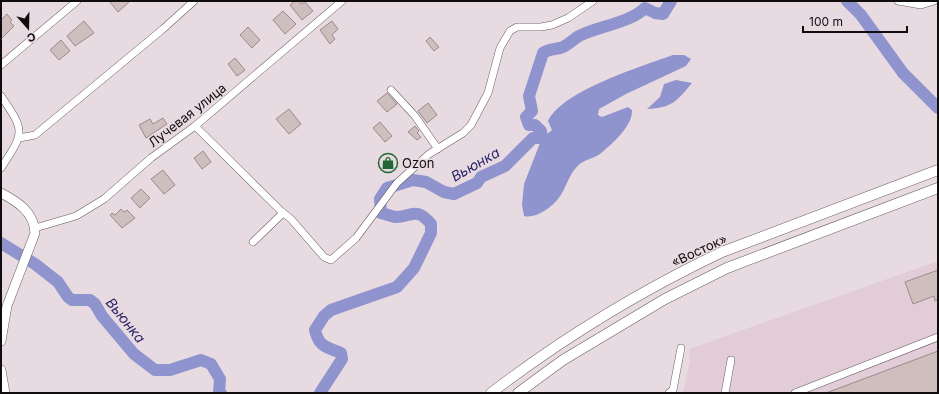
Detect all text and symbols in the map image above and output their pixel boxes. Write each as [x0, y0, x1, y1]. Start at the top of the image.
north arrow [8, 8, 48, 48]
scale bar [803, 8, 907, 34]
text: 100 m [809, 14, 843, 29]
text: С [25, 29, 38, 45]
street label: Лучевая улица [145, 80, 229, 150]
water label: Вьюнка [448, 143, 503, 185]
shop icon: Ozon [377, 152, 399, 174]
place label: Ozon [402, 155, 434, 171]
street label: «Восток» [669, 230, 729, 270]
water label: Вьюнка [103, 294, 150, 346]

